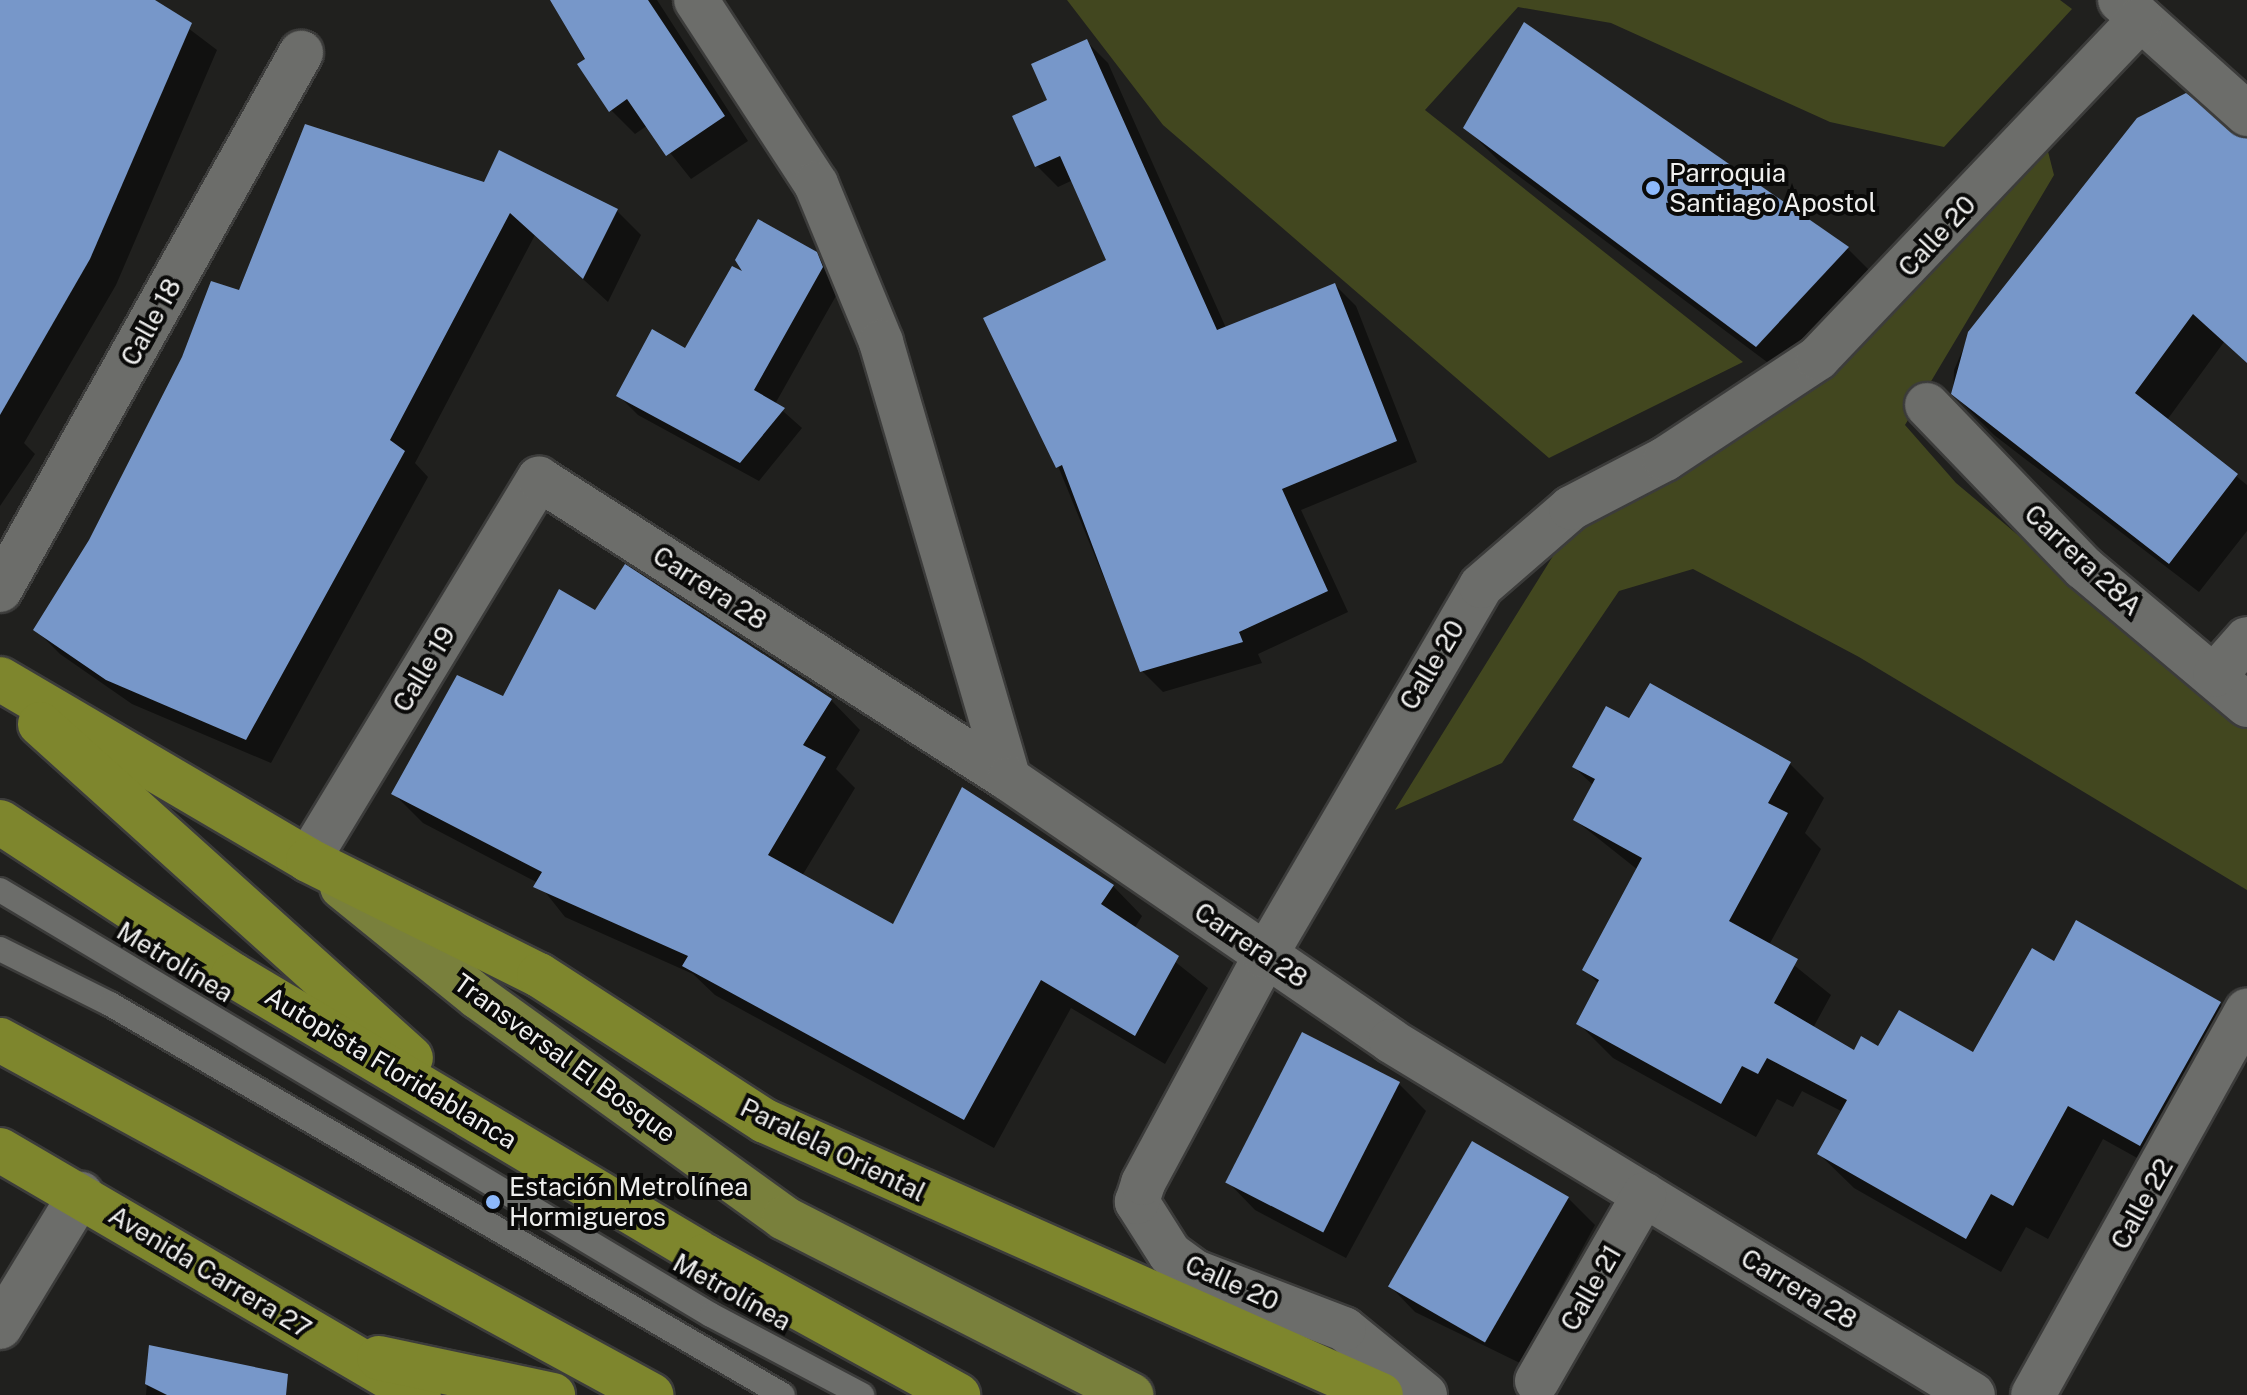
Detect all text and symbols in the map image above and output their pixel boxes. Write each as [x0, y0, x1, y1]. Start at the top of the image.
place label: Parroquia Santiago Apostol [1669, 157, 1877, 218]
marker: Parroquia Santiago Apostol [1644, 179, 1662, 197]
street label: Calle 20 [1892, 189, 1982, 283]
street label: Calle 18 [114, 273, 188, 371]
street label: Carrera 28A [2018, 498, 2148, 622]
street label: Carrera 28 [647, 540, 773, 636]
street label: Calle 20 [1393, 614, 1471, 716]
street label: Calle 19 [386, 620, 462, 718]
street label: Carrera 28 [1189, 896, 1313, 994]
street label: Metrolínea [111, 915, 239, 1009]
street label: Transversal El Bosque [448, 967, 682, 1149]
street label: Autopista Floridablanca [259, 980, 523, 1156]
street label: Paralela Oriental [735, 1092, 931, 1208]
street label: Calle 22 [2104, 1153, 2180, 1255]
place label: Estación Metrolínea Hormigueros [509, 1171, 748, 1232]
marker: Estación Metrolínea Hormigueros [484, 1193, 502, 1211]
street label: Avenida Carrera 27 [103, 1199, 317, 1345]
street label: Calle 21 [1554, 1240, 1628, 1336]
street label: Carrera 28 [1735, 1242, 1863, 1336]
street label: Metrolínea [668, 1247, 796, 1337]
street label: Calle 20 [1180, 1249, 1284, 1317]

